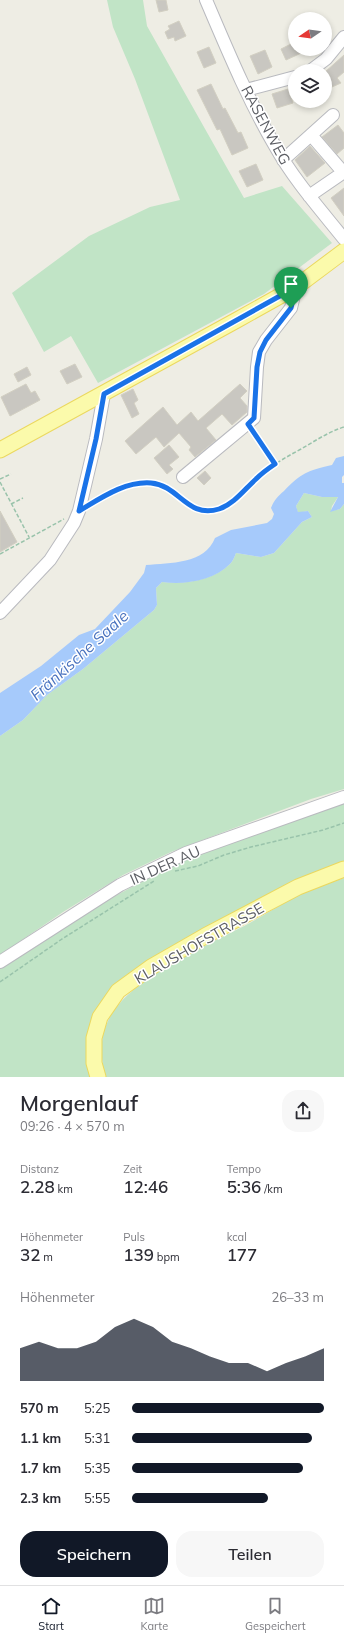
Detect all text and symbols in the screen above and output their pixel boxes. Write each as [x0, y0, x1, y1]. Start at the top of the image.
north arrow [288, 12, 332, 56]
map controls [288, 12, 332, 108]
button: layers [288, 64, 332, 108]
street label: RASENWEG [237, 82, 295, 168]
pin [274, 267, 308, 308]
icon: arrive [280, 273, 302, 295]
water label: Fränkische Saale [26, 605, 133, 704]
street label: IN DER AU [127, 841, 203, 889]
street label: KLAUSHOFSTRASSE [131, 898, 267, 988]
text: Morgenlauf [20, 1089, 138, 1117]
button: share [282, 1090, 324, 1132]
text: 09:26 · 4 × 570 m [20, 1118, 125, 1134]
text: Distanz [20, 1162, 59, 1176]
text: Zeit [123, 1162, 142, 1176]
text: Tempo [227, 1162, 261, 1176]
text: 2.28 [20, 1176, 55, 1197]
text: 12:46 [123, 1176, 168, 1197]
text: 5:36 [227, 1176, 261, 1197]
text: km [55, 1182, 73, 1196]
text: /km [261, 1182, 283, 1196]
text: Höhenmeter [20, 1230, 83, 1244]
text: Puls [123, 1230, 145, 1244]
text: kcal [227, 1230, 247, 1244]
text: 32 [20, 1244, 40, 1265]
text: 139 [123, 1244, 154, 1265]
text: 177 [227, 1244, 257, 1265]
text: m [40, 1250, 53, 1264]
text: bpm [154, 1250, 180, 1264]
text: Höhenmeter [20, 1289, 94, 1305]
text: 26–33 m [271, 1289, 324, 1305]
text: 570 m [20, 1400, 59, 1416]
text: 5:25 [84, 1400, 110, 1416]
text: 1.1 km [20, 1430, 61, 1446]
text: 5:31 [84, 1430, 110, 1446]
text: 1.7 km [20, 1460, 61, 1476]
text: 5:35 [84, 1460, 110, 1476]
text: 2.3 km [20, 1490, 61, 1506]
text: 5:55 [84, 1490, 110, 1506]
button: Speichern [20, 1531, 168, 1577]
button: Teilen [176, 1531, 324, 1577]
tab: Start [38, 1595, 64, 1633]
tab: Karte [141, 1595, 168, 1633]
tab: Gespeichert [245, 1595, 306, 1633]

